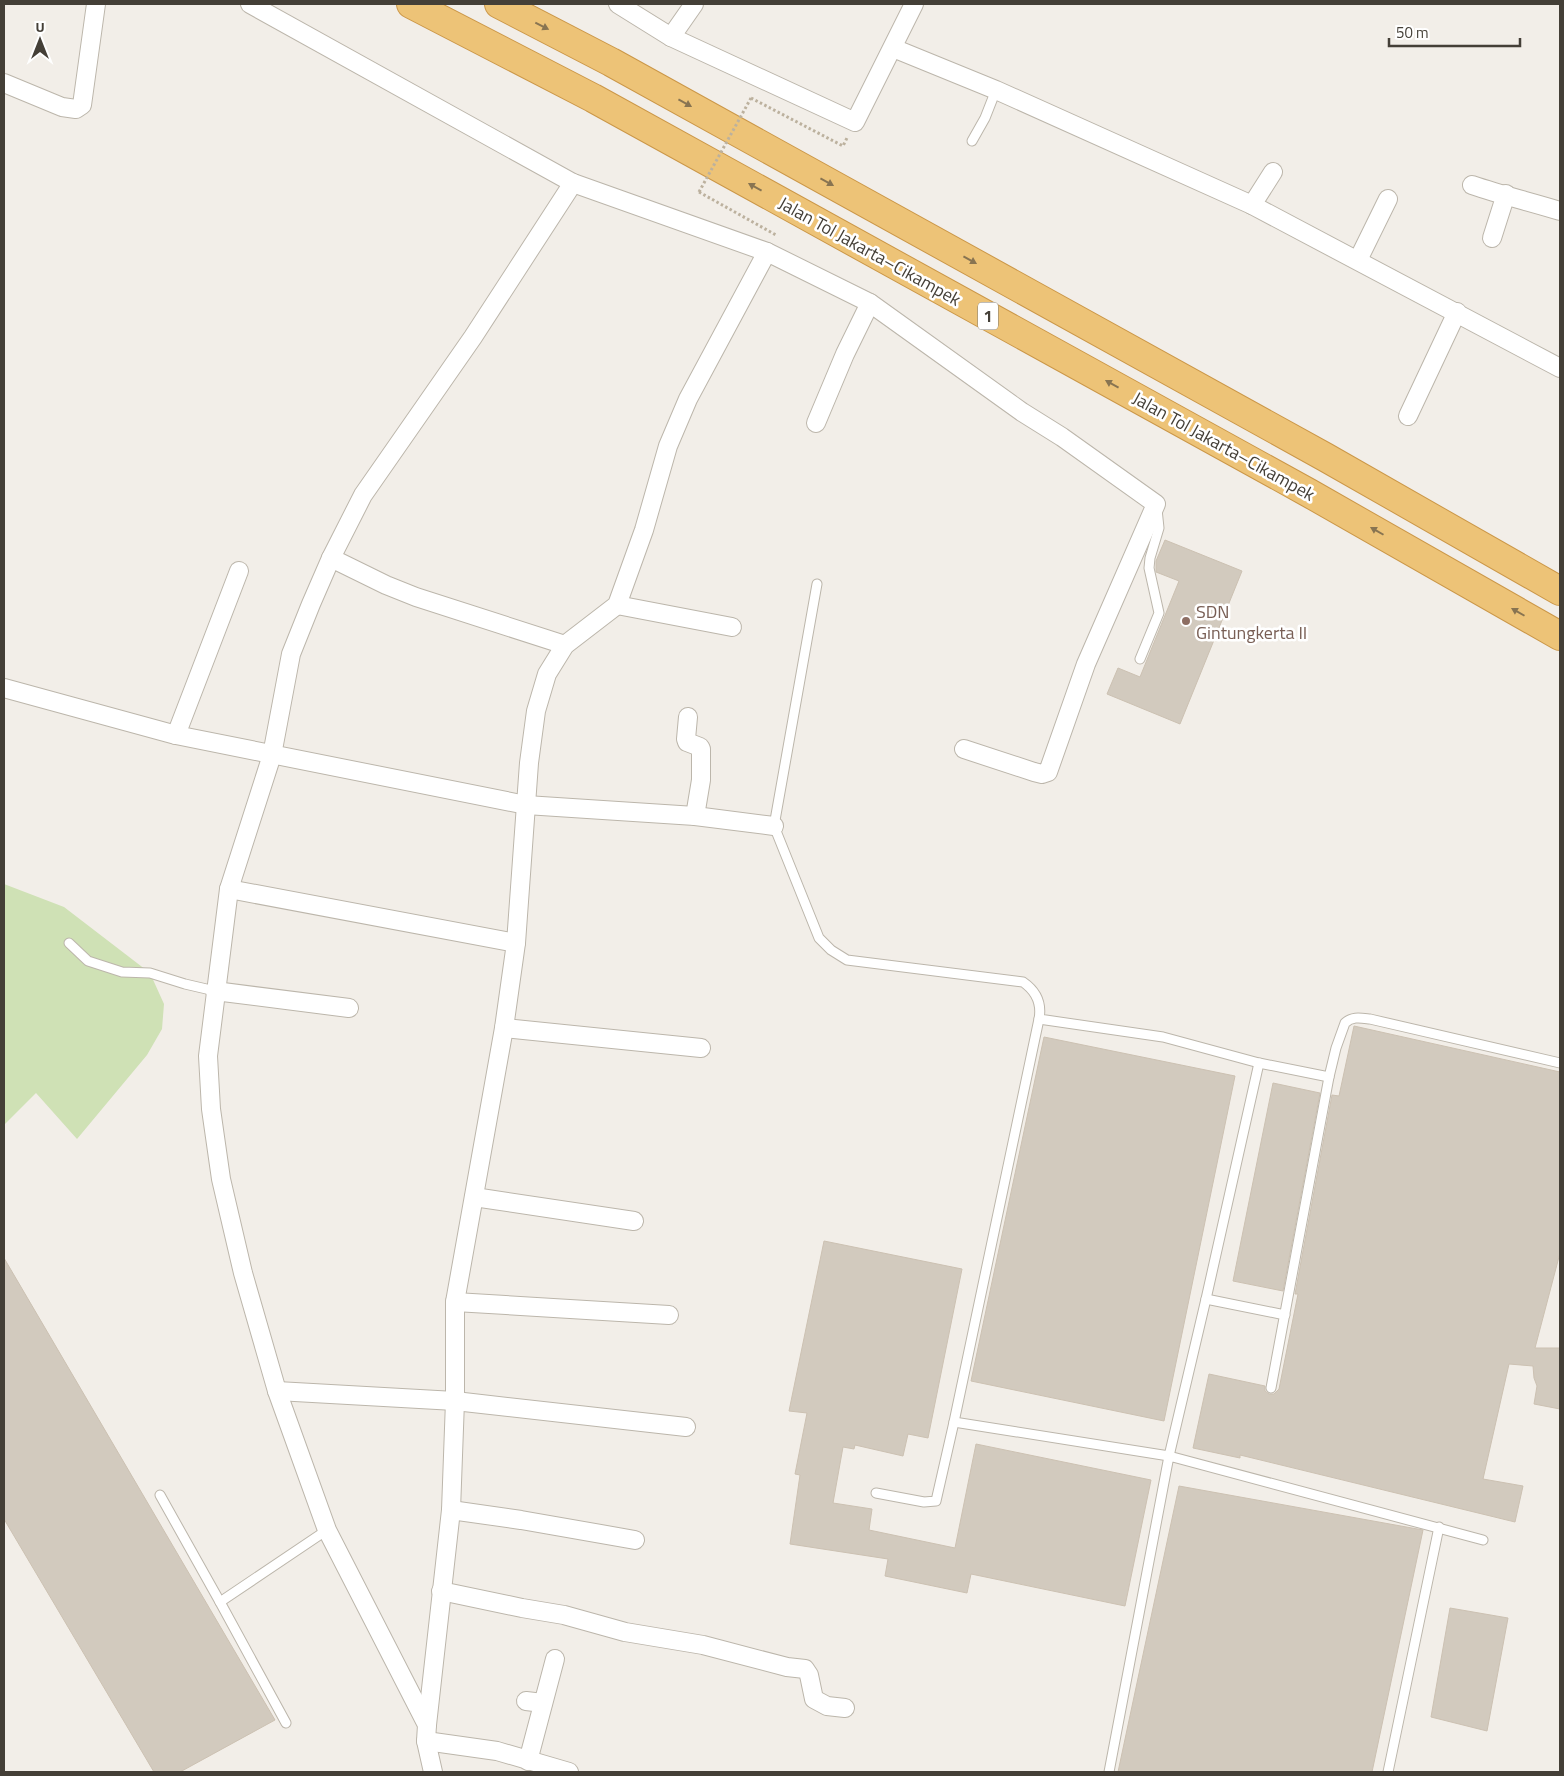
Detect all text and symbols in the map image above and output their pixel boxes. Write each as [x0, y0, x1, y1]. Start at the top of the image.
north arrow [15, 15, 65, 65]
scale bar [1389, 15, 1520, 47]
text: U [35, 16, 45, 37]
text: 50 m [1396, 21, 1429, 44]
one-way arrow [535, 22, 549, 30]
one-way arrow [678, 99, 693, 107]
one-way arrow [821, 177, 834, 186]
one-way arrow [749, 183, 762, 192]
street label: Jalan Tol Jakarta–Cikampek [774, 190, 966, 313]
one-way arrow [963, 256, 976, 265]
road number: 1 [978, 302, 998, 330]
one-way arrow [1106, 380, 1119, 389]
street label: Jalan Tol Jakarta–Cikampek [1128, 385, 1320, 508]
one-way arrow [1370, 527, 1383, 536]
place label: SDN Gintungkerta II [1196, 598, 1307, 646]
one-way arrow [1511, 607, 1524, 616]
marker: SDN Gintungkerta II [1180, 615, 1192, 627]

